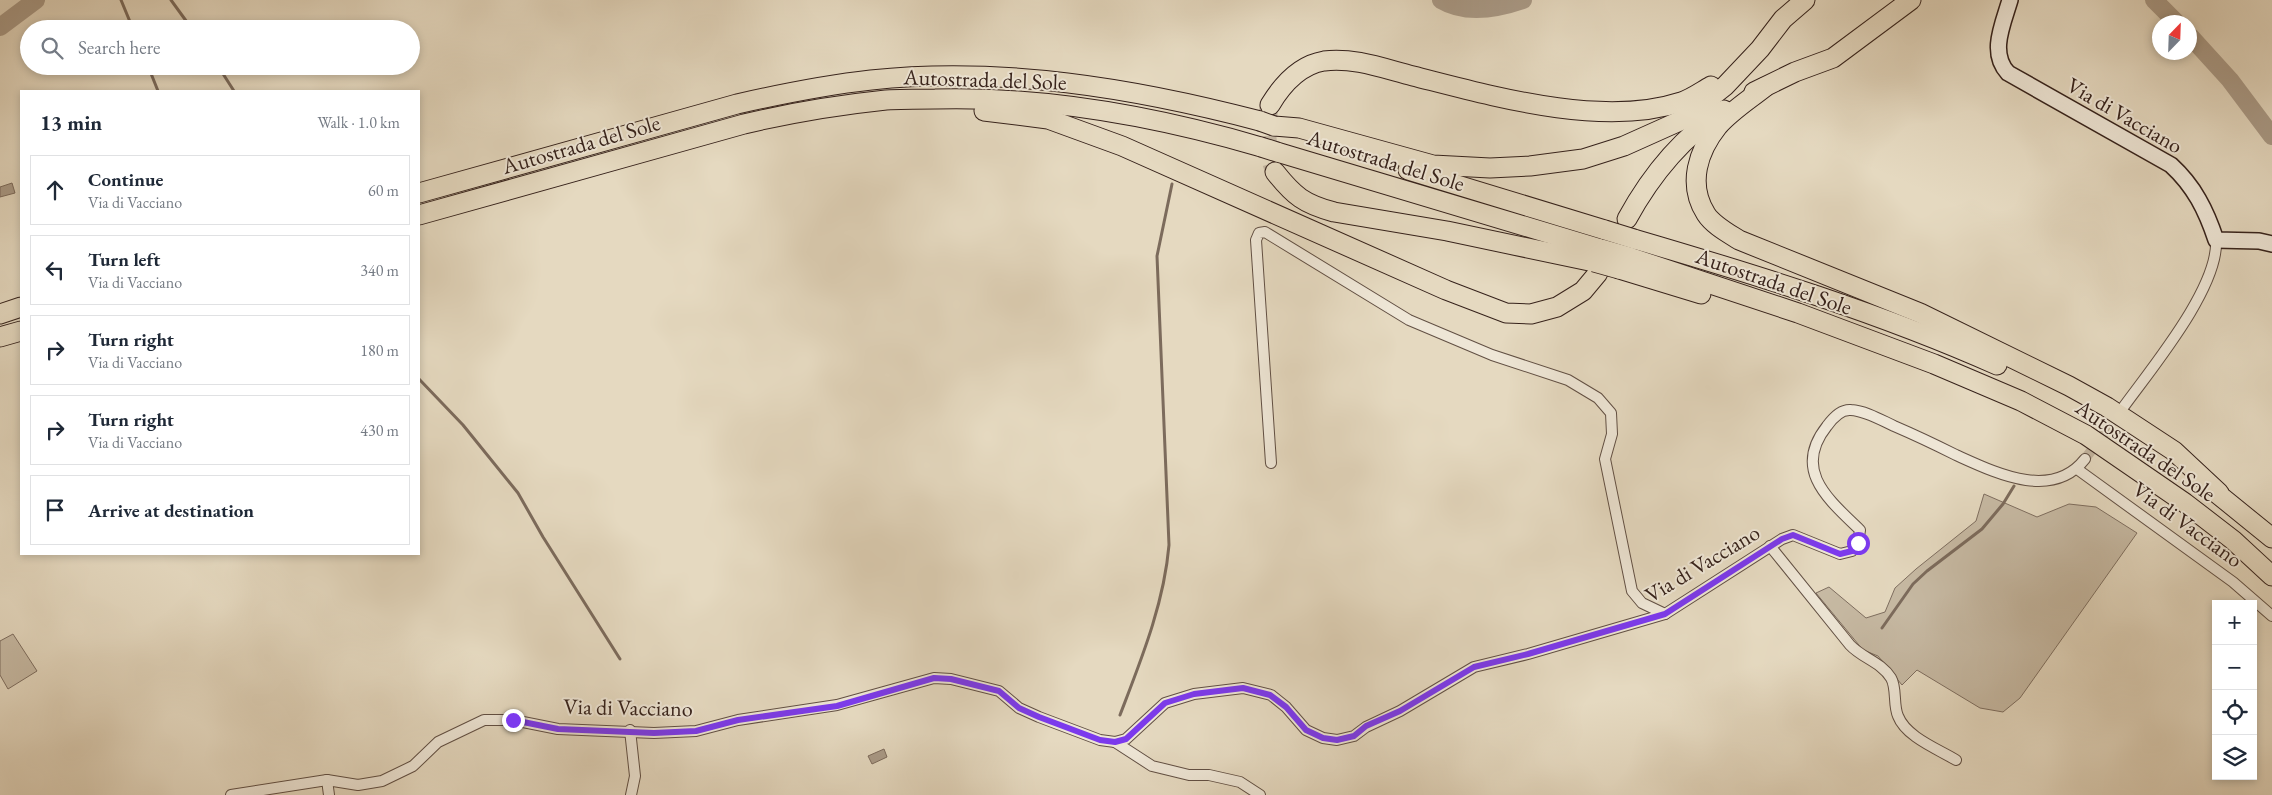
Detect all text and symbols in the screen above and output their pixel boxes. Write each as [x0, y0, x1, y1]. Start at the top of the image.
north arrow [2152, 15, 2197, 60]
search box [20, 20, 420, 75]
icon: search [38, 34, 66, 62]
text: Search here [78, 35, 160, 60]
street label: Autostrada del Sole [902, 62, 1067, 97]
street label: Via di Vacciano [2061, 71, 2188, 160]
street label: Autostrada del Sole [498, 108, 664, 181]
text: 13 min [40, 109, 102, 136]
text: Walk · 1.0 km [317, 112, 400, 133]
street label: Autostrada del Sole [1303, 122, 1468, 198]
text: Continue [88, 167, 163, 192]
icon: ahead [41, 176, 69, 204]
text: 60 m [368, 180, 399, 201]
text: Via di Vacciano [88, 192, 182, 213]
street label: Autostrada del Sole [1691, 241, 1856, 322]
text: Turn left [88, 247, 160, 272]
icon: left [41, 256, 69, 284]
text: 340 m [360, 260, 399, 281]
text: Via di Vacciano [88, 272, 182, 293]
text: Turn right [88, 327, 174, 352]
icon: right [41, 336, 69, 364]
text: 180 m [360, 340, 399, 361]
text: Via di Vacciano [88, 352, 182, 373]
street label: Autostrada del Sole [2069, 392, 2222, 508]
text: Turn right [88, 407, 174, 432]
icon: right [41, 416, 69, 444]
text: 430 m [360, 420, 399, 441]
text: Via di Vacciano [88, 432, 182, 453]
street label: Via di Vacciano [2127, 475, 2249, 574]
icon: arrive [41, 496, 69, 524]
text: Arrive at destination [88, 498, 254, 523]
street label: Via di Vacciano [1639, 518, 1765, 609]
route start [1847, 532, 1870, 555]
map controls [2212, 600, 2257, 780]
button: + [2212, 600, 2257, 645]
button: − [2212, 645, 2257, 690]
button: locate [2212, 690, 2257, 735]
street label: Via di Vacciano [563, 692, 693, 723]
route end [502, 709, 525, 732]
button: layers [2212, 735, 2257, 780]

